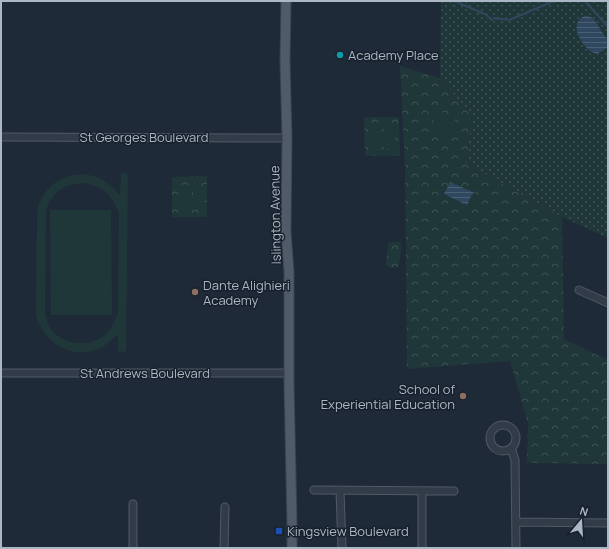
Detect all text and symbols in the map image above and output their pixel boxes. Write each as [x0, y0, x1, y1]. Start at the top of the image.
place label: Academy Place [348, 46, 439, 64]
marker: Academy Place [335, 50, 345, 60]
street label: St Georges Boulevard [80, 128, 208, 146]
street label: Islington Avenue [265, 165, 285, 265]
place label: Dante Alighieri Academy [203, 276, 290, 309]
marker: Dante Alighieri Academy [190, 287, 200, 297]
street label: St Andrews Boulevard [80, 364, 210, 382]
place label: School of Experiential Education [321, 380, 455, 413]
marker: School of Experiential Education [458, 391, 468, 401]
north arrow [561, 501, 601, 541]
text: N [578, 503, 590, 519]
place label: Kingsview Boulevard [287, 522, 409, 540]
marker: Kingsview Boulevard [274, 526, 284, 536]

